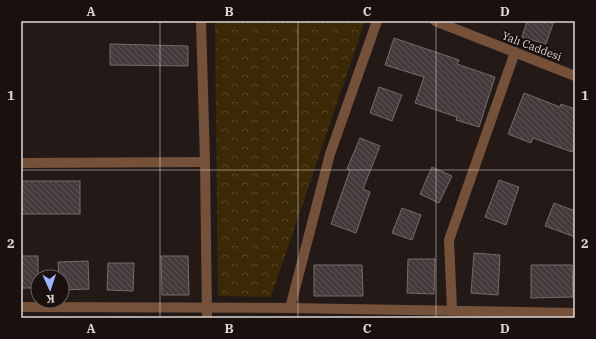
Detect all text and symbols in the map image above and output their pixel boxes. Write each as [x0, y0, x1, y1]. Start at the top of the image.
text: A [86, 3, 96, 20]
text: B [224, 3, 234, 20]
text: C [363, 3, 372, 20]
text: D [500, 3, 510, 20]
street label: Yalı Caddesi [500, 28, 564, 64]
text: 1 [7, 87, 15, 104]
text: 1 [581, 87, 589, 104]
text: 2 [7, 235, 15, 252]
text: 2 [581, 235, 589, 252]
north arrow [30, 269, 70, 309]
text: K [45, 292, 55, 306]
text: A [86, 320, 96, 337]
text: B [224, 320, 234, 337]
text: C [363, 320, 372, 337]
text: D [500, 320, 510, 337]

